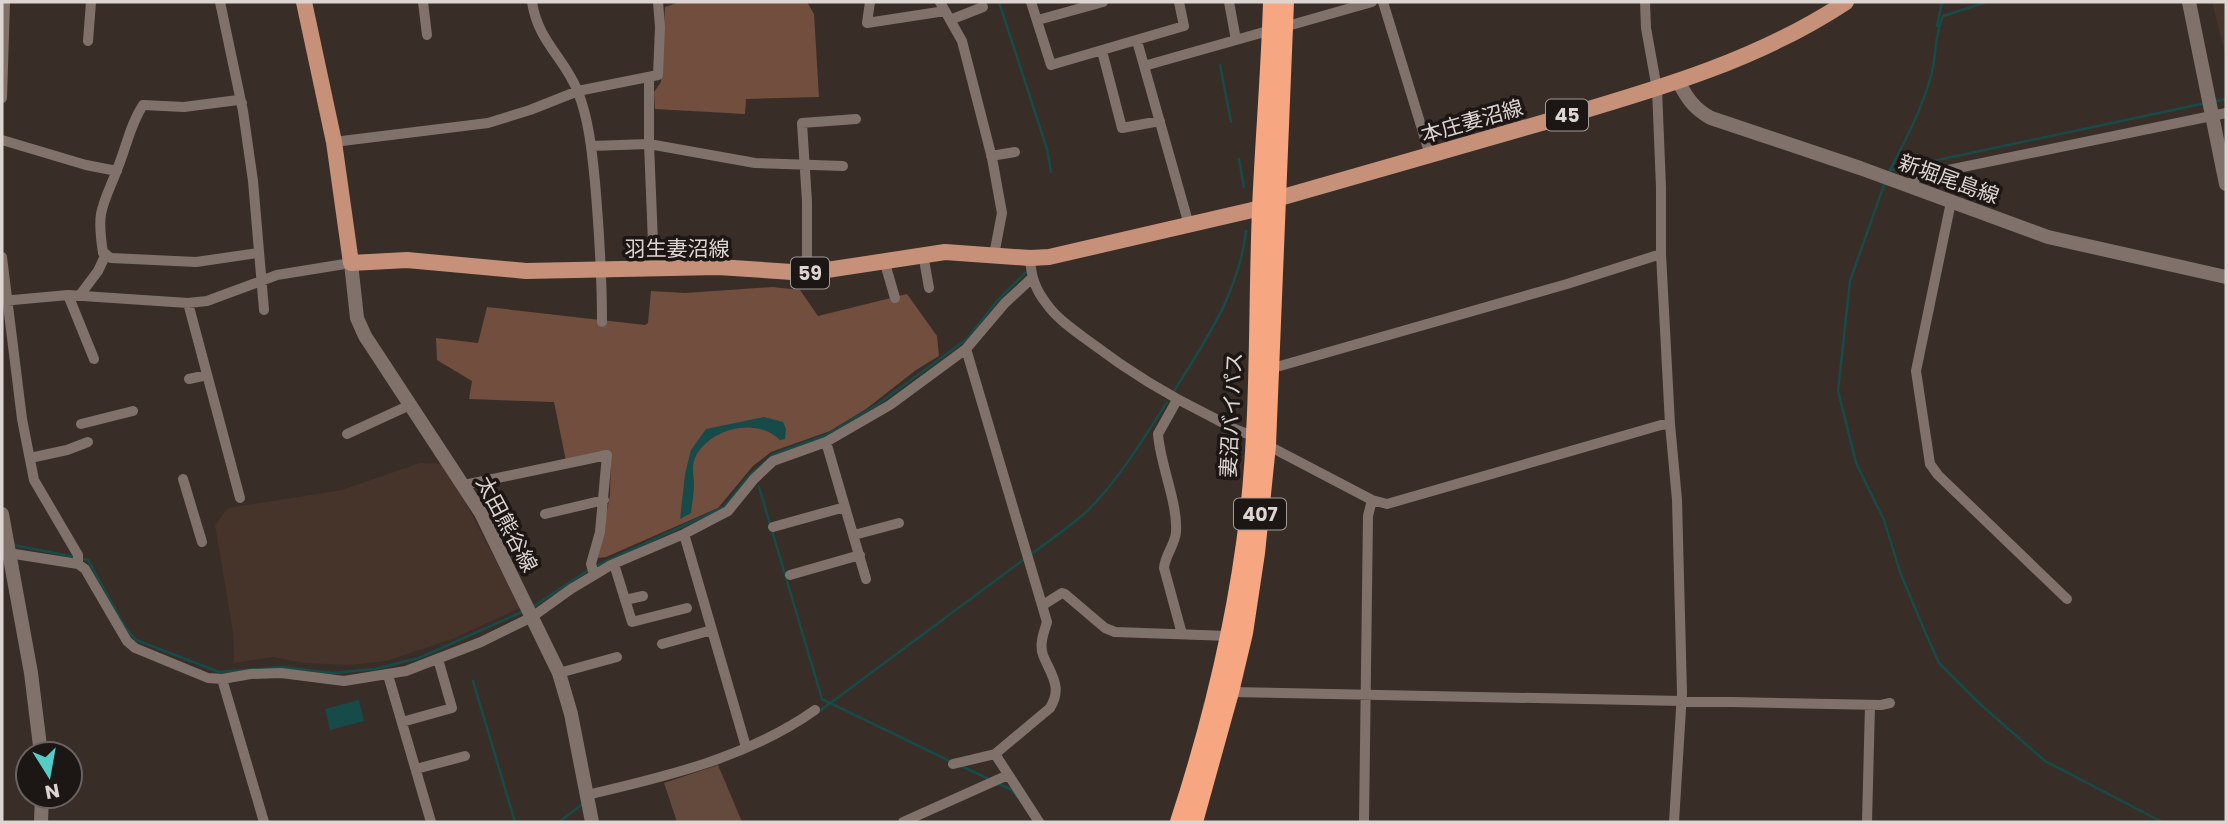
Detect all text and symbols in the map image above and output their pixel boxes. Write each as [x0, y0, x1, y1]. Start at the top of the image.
street label: 本庄妻沼線 [1418, 93, 1526, 149]
road number: 45 [1546, 99, 1588, 130]
street label: 新堀尾島線 [1895, 147, 2003, 211]
street label: 羽生妻沼線 [625, 234, 730, 263]
road number: 59 [791, 258, 829, 288]
street label: 妻沼バイパス [1213, 352, 1249, 478]
street label: 太田熊谷線 [470, 471, 544, 577]
road number: 407 [1234, 499, 1286, 530]
north arrow [14, 740, 84, 810]
text: N [43, 777, 62, 806]

